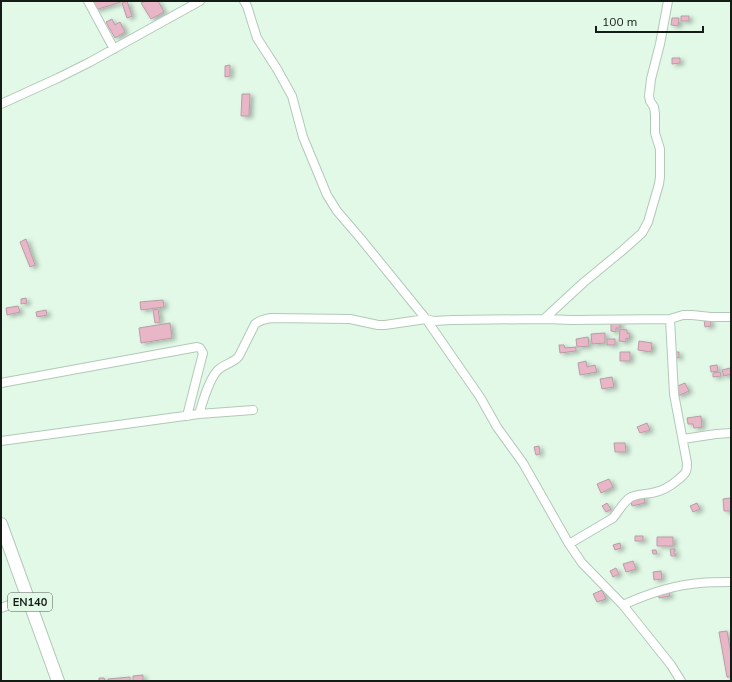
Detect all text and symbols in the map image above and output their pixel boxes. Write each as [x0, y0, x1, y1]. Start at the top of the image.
scale bar [596, 8, 703, 34]
text: 100 m [602, 14, 637, 29]
road number: EN140 [8, 593, 52, 611]

